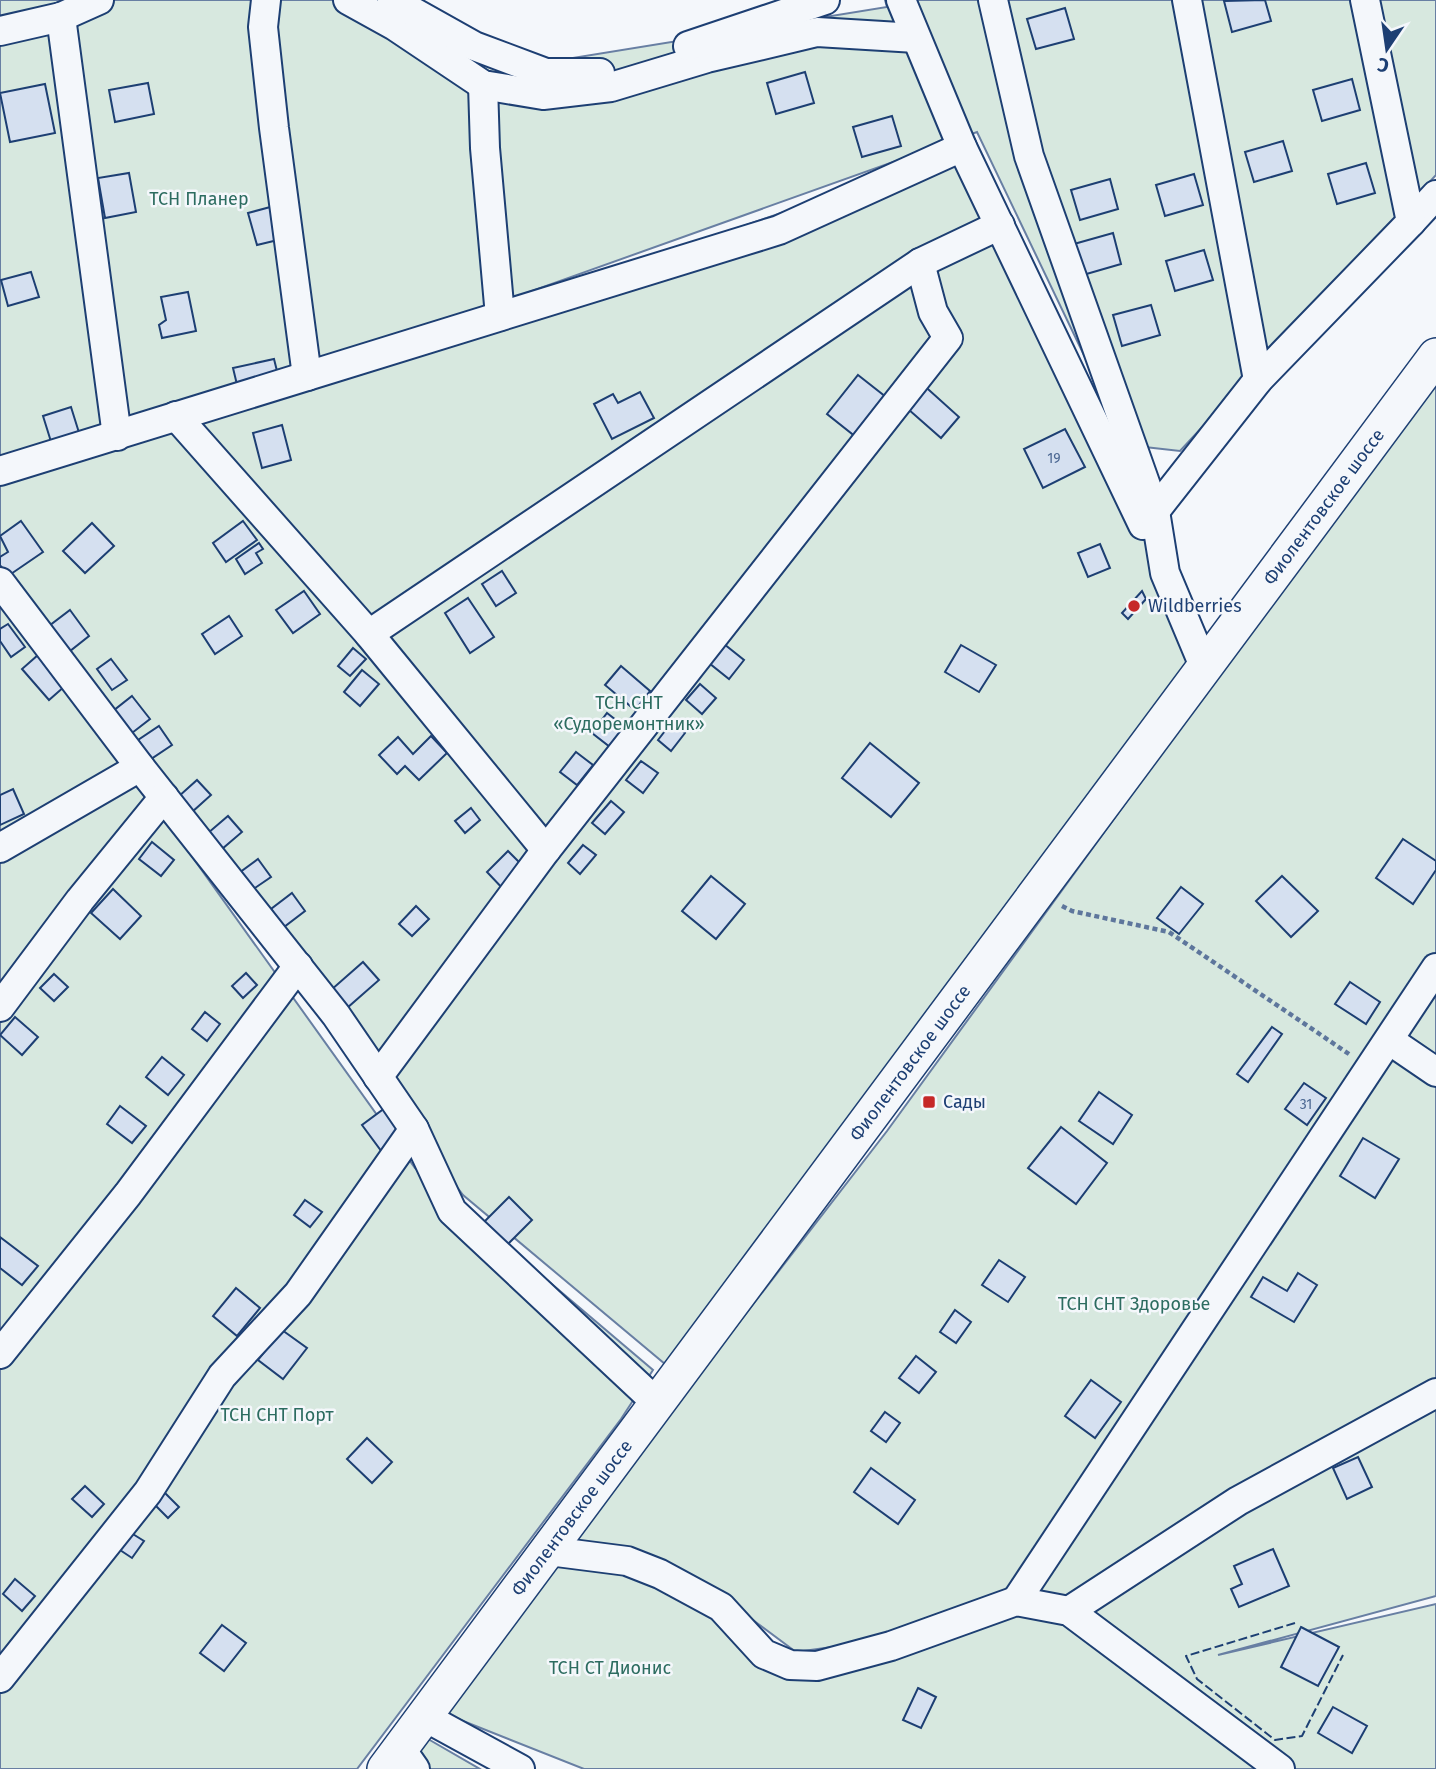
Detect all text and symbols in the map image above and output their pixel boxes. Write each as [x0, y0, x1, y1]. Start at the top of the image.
north arrow [1352, 14, 1422, 84]
text: С [1375, 53, 1391, 78]
park label: ТСН Планер [149, 188, 249, 210]
street label: Фиолентовское шоссе [1259, 424, 1389, 589]
house number: 19 [1047, 450, 1061, 467]
place label: Wildberries [1148, 595, 1242, 617]
marker: Wildberries [1126, 598, 1142, 614]
park label: ТСН СНТ «Судоремонтник» [553, 692, 705, 735]
street label: Фиолентовское шоссе [845, 980, 975, 1145]
place label: Сады [943, 1091, 986, 1113]
marker: Сады [921, 1094, 937, 1110]
house number: 31 [1300, 1096, 1312, 1113]
park label: ТСН СНТ Здоровье [1058, 1293, 1210, 1315]
park label: ТСН СНТ Порт [220, 1404, 334, 1426]
street label: Фиолентовское шоссе [507, 1435, 637, 1600]
park label: ТСН СТ Дионис [549, 1657, 671, 1679]

